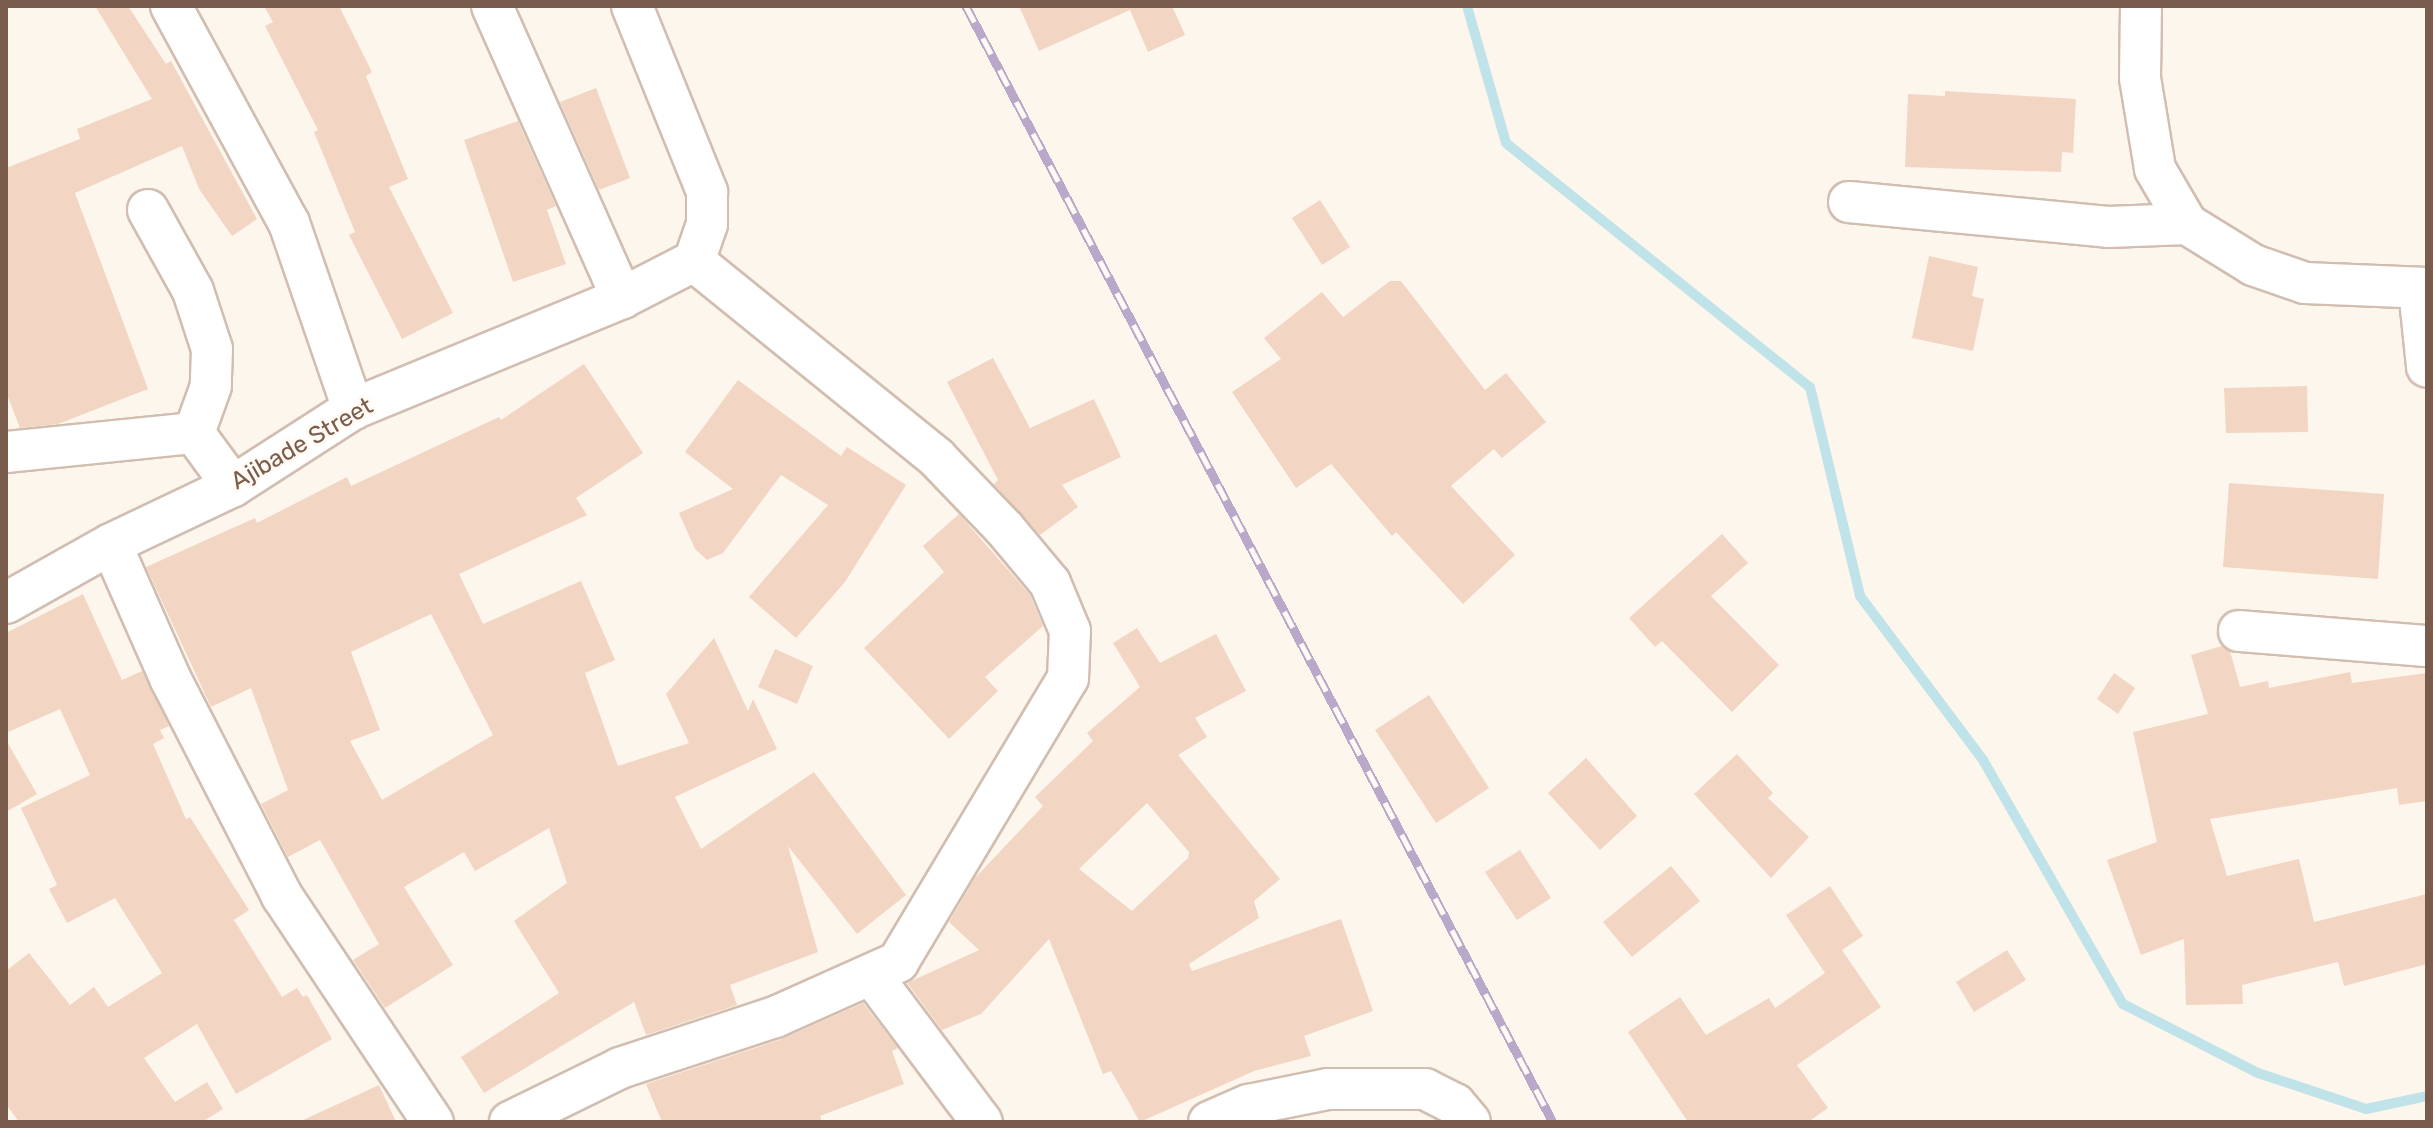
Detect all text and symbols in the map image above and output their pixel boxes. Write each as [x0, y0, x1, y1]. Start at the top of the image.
street label: Ajibade Street [226, 392, 378, 496]

